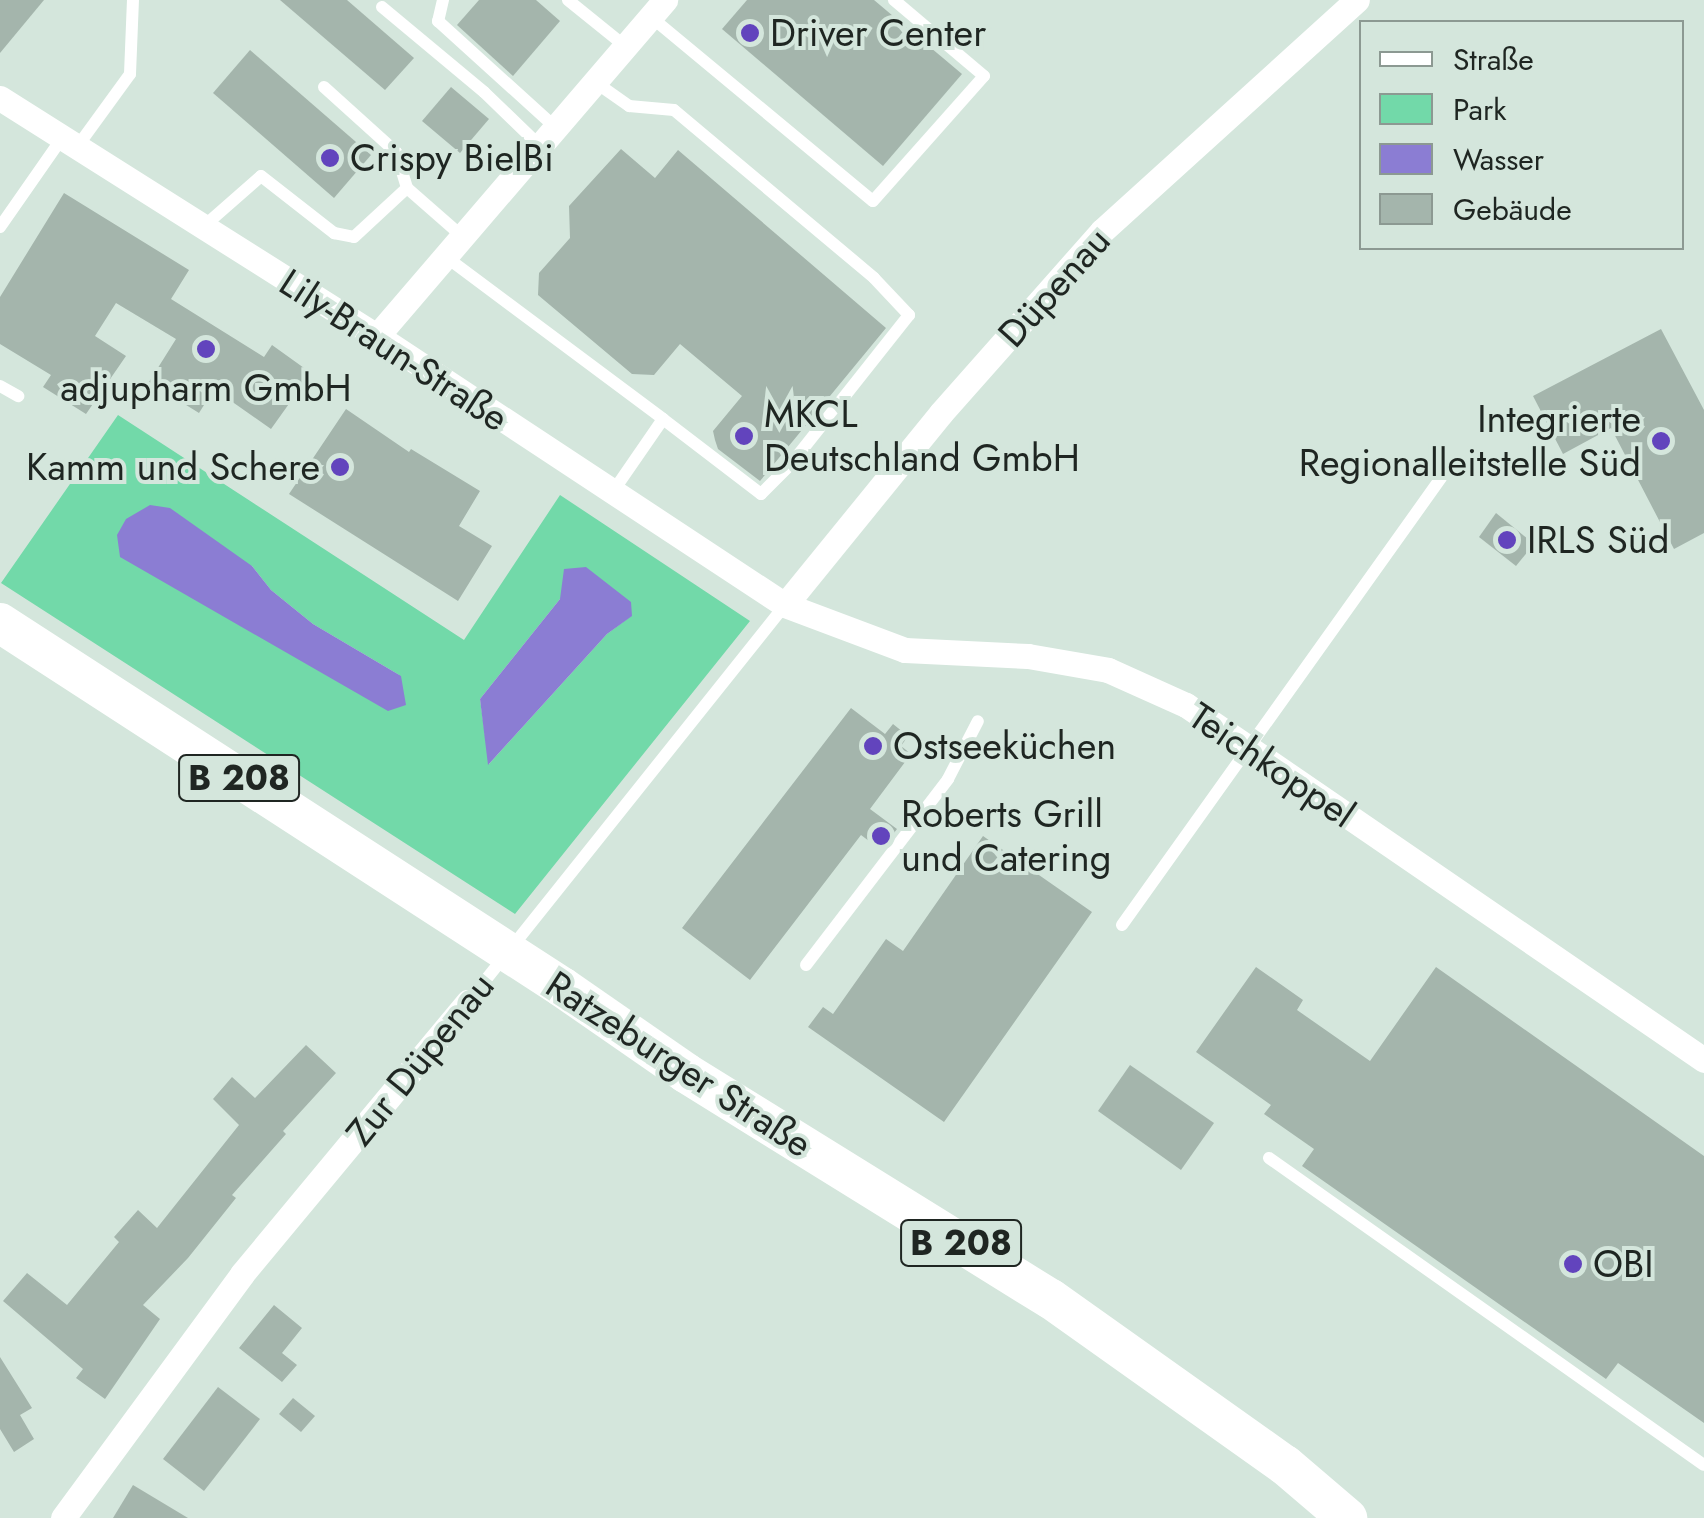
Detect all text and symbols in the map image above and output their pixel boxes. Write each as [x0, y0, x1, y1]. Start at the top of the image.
place label: Driver Center [770, 10, 986, 56]
legend [1359, 20, 1684, 250]
marker: Driver Center [739, 22, 761, 44]
text: Straße [1453, 38, 1534, 81]
text: Park [1453, 88, 1506, 131]
place label: Crispy BielBi [350, 135, 554, 181]
text: Wasser [1453, 138, 1544, 181]
marker: Crispy BielBi [319, 147, 341, 169]
text: Gebäude [1453, 188, 1572, 231]
street label: Düpenau [988, 218, 1120, 356]
street label: Lily-Braun-Straße [271, 259, 517, 441]
marker: adjupharm GmbH [195, 338, 217, 360]
place label: adjupharm GmbH [60, 365, 352, 411]
place label: MKCL Deutschland GmbH [764, 391, 1080, 480]
place label: Integrierte Regionalleitstelle Süd [1299, 396, 1641, 486]
marker: MKCL Deutschland GmbH [733, 425, 755, 447]
marker: Integrierte Regionalleitstelle Süd [1650, 430, 1672, 452]
place label: Kamm und Schere [26, 444, 320, 490]
marker: Kamm und Schere [329, 456, 351, 478]
place label: IRLS Süd [1527, 517, 1669, 563]
marker: IRLS Süd [1496, 529, 1518, 551]
street label: Teichkoppel [1181, 693, 1363, 837]
place label: Ostseeküchen [893, 723, 1116, 769]
marker: Ostseeküchen [862, 735, 884, 757]
road number: B 208 [176, 748, 302, 808]
place label: Roberts Grill und Catering [901, 791, 1111, 881]
marker: Roberts Grill und Catering [870, 825, 892, 847]
street label: Ratzeburger Straße [538, 961, 820, 1167]
street label: Zur Düpenau [336, 963, 504, 1155]
road number: B 208 [898, 1213, 1024, 1273]
place label: OBI [1593, 1241, 1654, 1287]
marker: OBI [1562, 1253, 1584, 1275]

